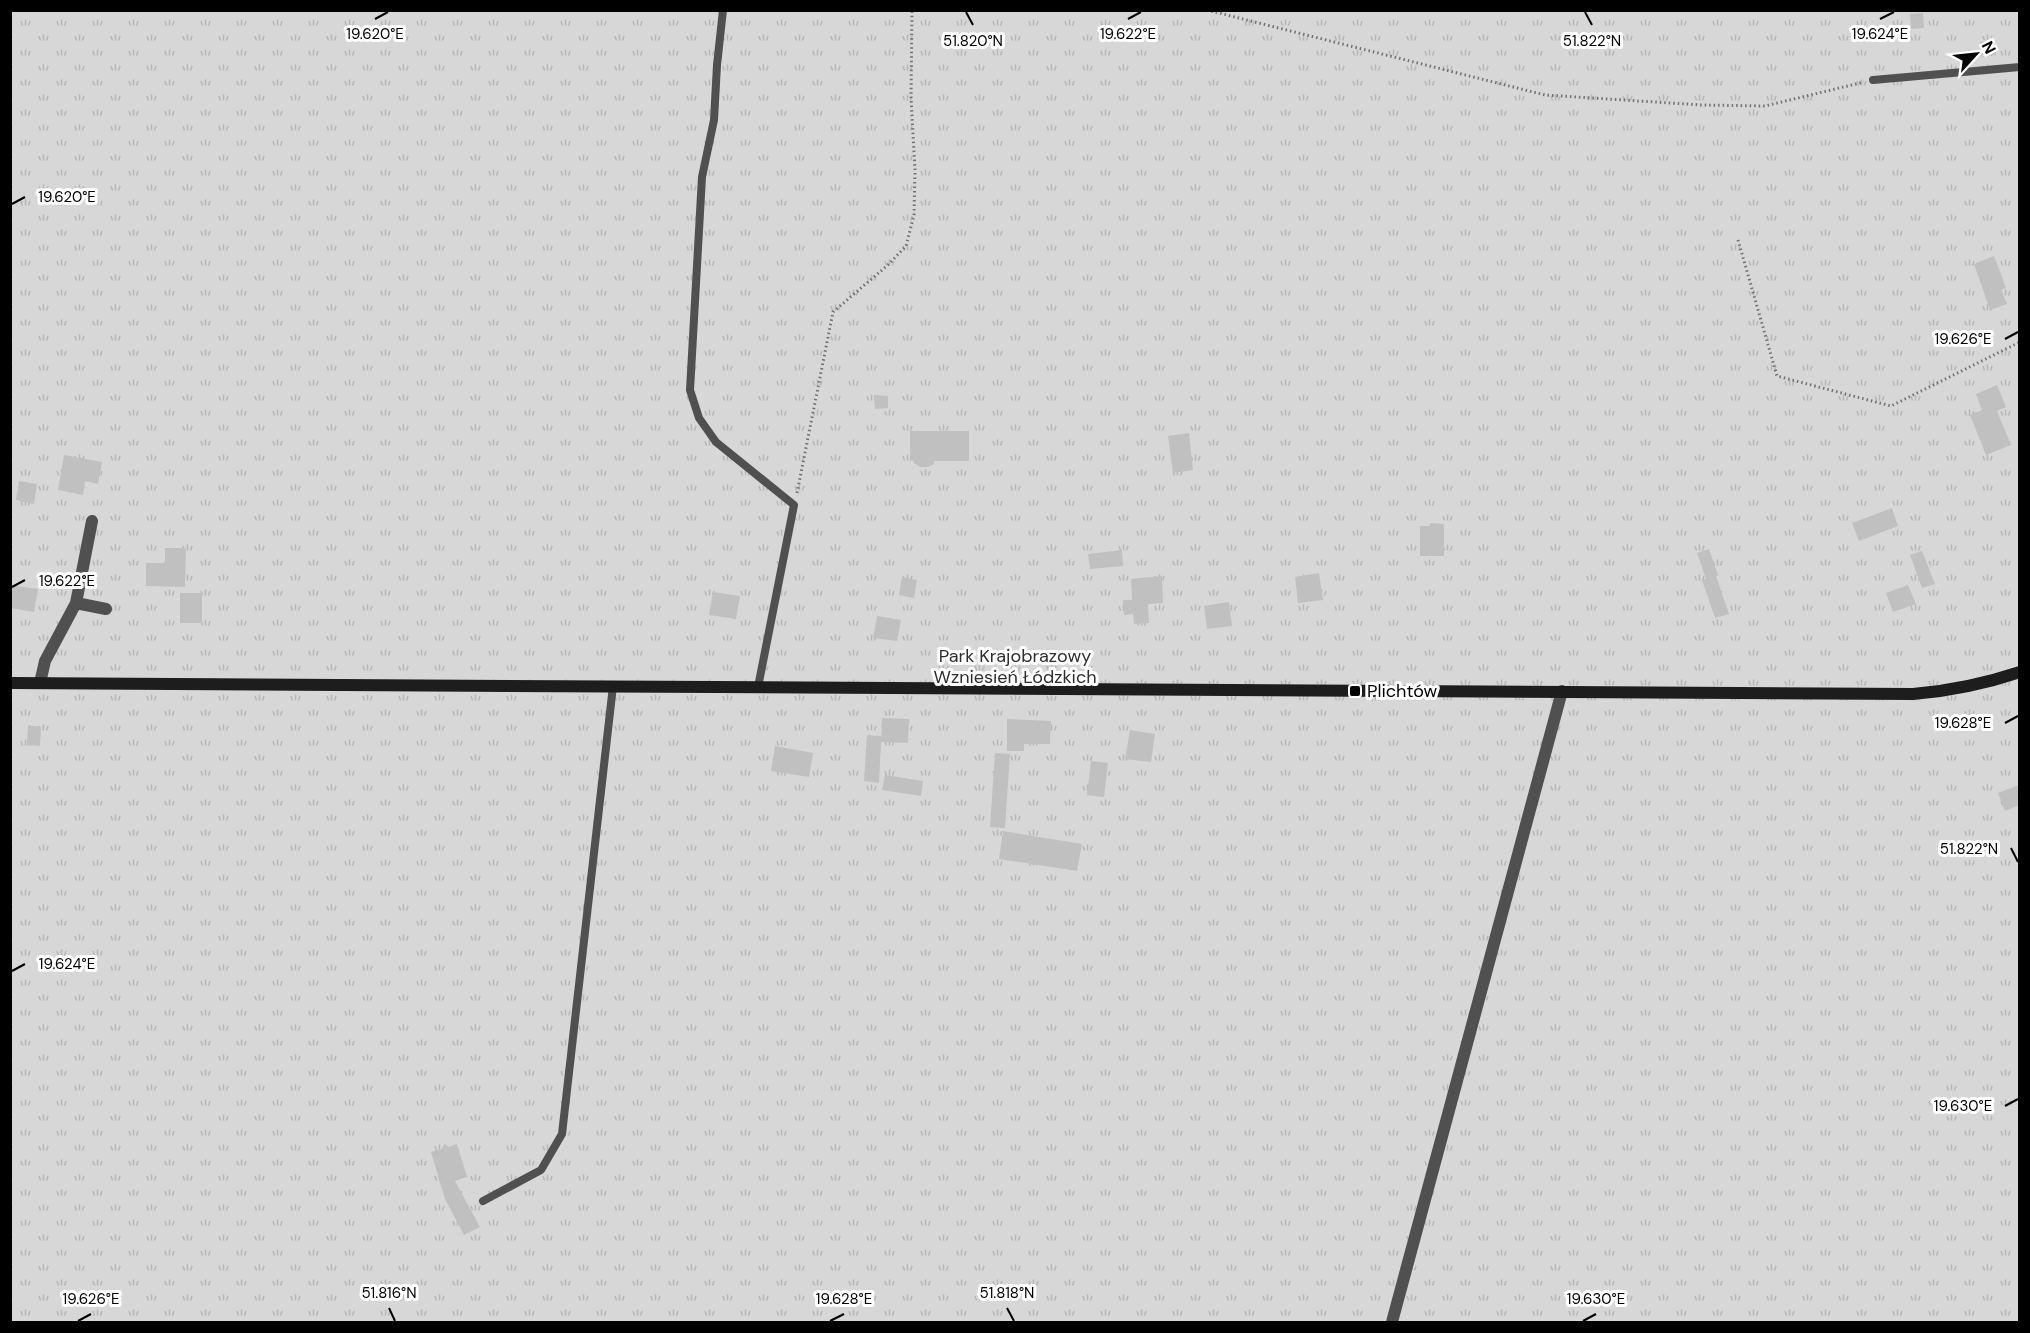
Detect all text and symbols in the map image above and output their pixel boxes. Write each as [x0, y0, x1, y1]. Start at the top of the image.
text: 19.620°E [346, 24, 404, 44]
text: 19.622°E [1100, 24, 1156, 44]
text: 19.624°E [1852, 24, 1908, 44]
north arrow [1946, 24, 2006, 84]
text: 51.820°N [943, 31, 1003, 51]
text: 51.822°N [1563, 31, 1621, 51]
text: N [1977, 37, 2001, 57]
text: 19.620°E [38, 187, 96, 207]
text: 19.626°E [1935, 329, 1991, 349]
text: 19.622°E [39, 571, 95, 591]
park label: Park Krajobrazowy Wzniesień Łódzkich [933, 644, 1097, 689]
place label: Plichtów [1367, 679, 1438, 703]
marker: Plichtów [1348, 684, 1362, 698]
text: 19.628°E [1935, 713, 1991, 733]
text: 51.822°N [1940, 839, 1998, 859]
text: 19.624°E [39, 954, 95, 974]
text: 19.630°E [1934, 1096, 1992, 1116]
text: 51.816°N [361, 1283, 417, 1303]
text: 51.818°N [980, 1283, 1034, 1303]
text: 19.626°E [63, 1289, 119, 1309]
text: 19.628°E [816, 1289, 872, 1309]
text: 19.630°E [1567, 1289, 1625, 1309]

